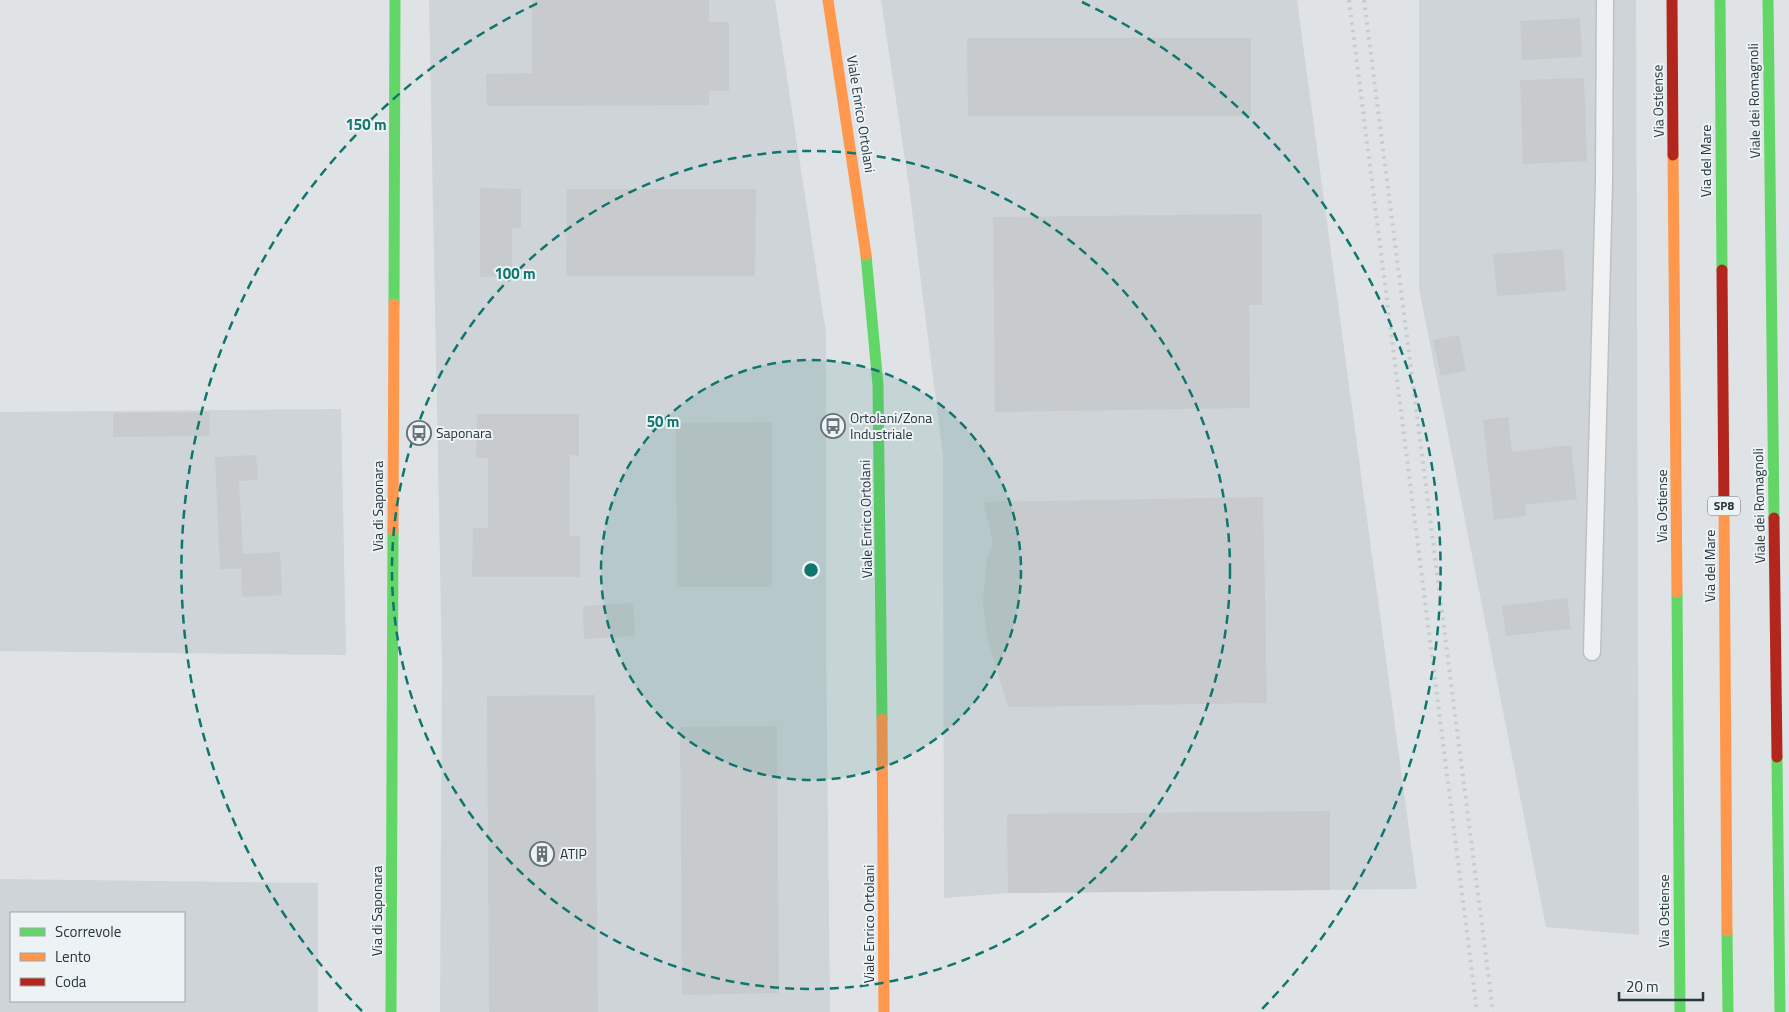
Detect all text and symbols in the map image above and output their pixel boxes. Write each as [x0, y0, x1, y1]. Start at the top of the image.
street label: Viale dei Romagnoli [1742, 43, 1765, 159]
street label: Viale Enrico Ortolani [842, 54, 881, 174]
street label: Via Ostiense [1646, 64, 1669, 138]
text: 150 m [345, 113, 387, 136]
street label: Via del Mare [1695, 125, 1716, 197]
text: 100 m [494, 262, 536, 285]
place label: Ortolani/Zona Industriale [850, 407, 932, 444]
text: 50 m [647, 410, 679, 433]
bus stop icon: Ortolani/Zona Industriale [820, 413, 846, 439]
bus stop icon: Saponara [406, 420, 432, 446]
place label: Saponara [436, 422, 492, 443]
street label: Viale dei Romagnoli [1747, 448, 1770, 564]
street label: Viale Enrico Ortolani [854, 460, 877, 578]
street label: Via di Saponara [367, 461, 388, 551]
street label: Via Ostiense [1651, 469, 1672, 543]
road number: SP8 [1708, 496, 1740, 516]
street label: Via del Mare [1699, 530, 1720, 602]
centre of rings [802, 561, 820, 579]
building icon: ATIP [529, 841, 555, 867]
place label: ATIP [560, 843, 587, 864]
street label: Viale Enrico Ortolani [858, 865, 879, 983]
street label: Via di Saponara [366, 866, 387, 956]
street label: Via Ostiense [1653, 874, 1674, 948]
legend [10, 912, 185, 1002]
text: Scorrevole [55, 920, 121, 943]
text: Lento [55, 945, 91, 968]
text: Coda [55, 970, 87, 993]
scale bar [1619, 970, 1703, 1002]
text: 20 m [1626, 975, 1659, 998]

